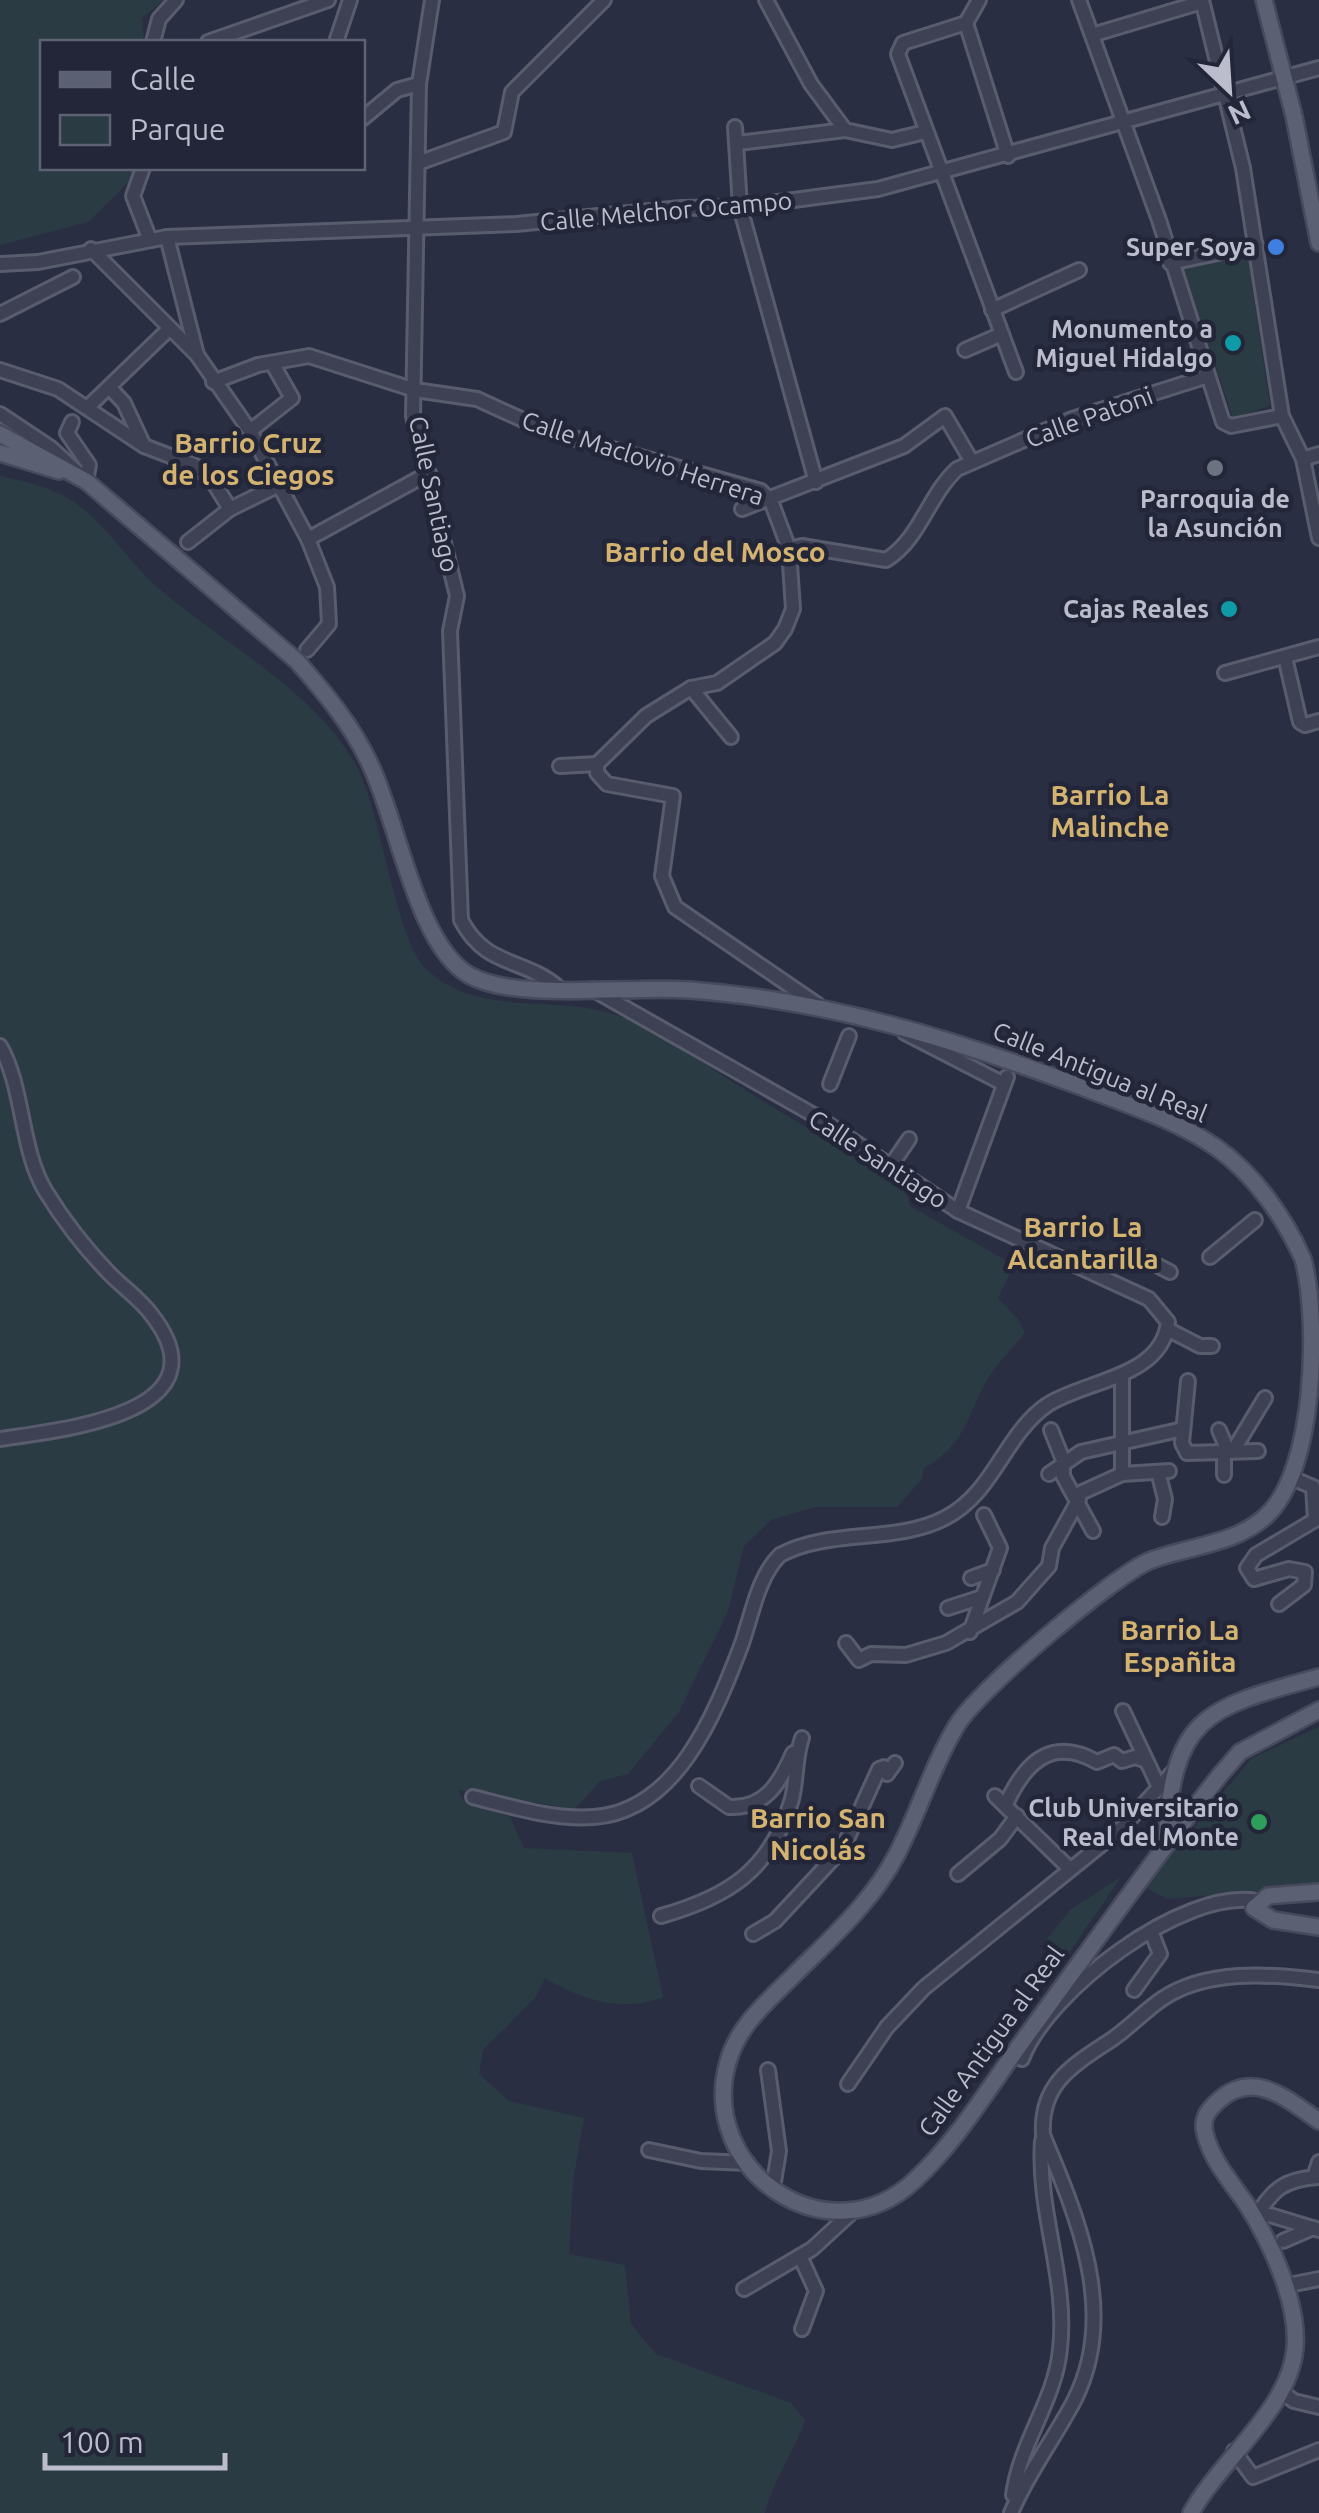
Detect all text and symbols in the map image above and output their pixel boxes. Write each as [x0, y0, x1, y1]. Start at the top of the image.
legend [40, 40, 365, 170]
north arrow [1179, 40, 1279, 140]
text: Calle [130, 62, 196, 96]
text: N [1224, 95, 1256, 132]
text: Parque [130, 112, 226, 146]
street label: Calle Melchor Ocampo [539, 186, 793, 236]
place label: Super Soya [1126, 233, 1256, 261]
marker: Super Soya [1265, 236, 1287, 258]
place label: Monumento a Miguel Hidalgo [1036, 315, 1213, 372]
marker: Monumento a Miguel Hidalgo [1222, 332, 1244, 354]
street label: Calle Patoni [1022, 381, 1156, 453]
street label: Calle Maclovio Herrera [518, 406, 768, 510]
street label: Calle Santiago [404, 413, 464, 575]
district label: Barrio Cruz de los Ciegos [161, 427, 335, 490]
marker: Parroquia de la Asunción [1204, 457, 1226, 479]
place label: Parroquia de la Asunción [1140, 485, 1290, 542]
district label: Barrio del Mosco [604, 536, 826, 567]
place label: Cajas Reales [1063, 595, 1209, 623]
marker: Cajas Reales [1218, 598, 1240, 620]
district label: Barrio La Malinche [1050, 779, 1170, 842]
street label: Calle Antigua al Real [989, 1016, 1211, 1128]
street label: Calle Santiago [804, 1104, 952, 1214]
district label: Barrio La Alcantarilla [1007, 1211, 1159, 1274]
district label: Barrio La Españita [1121, 1614, 1239, 1677]
place label: Club Universitario Real del Monte [1028, 1794, 1239, 1851]
district label: Barrio San Nicolás [750, 1802, 886, 1865]
marker: Club Universitario Real del Monte [1248, 1811, 1270, 1833]
street label: Calle Antigua al Real [913, 1940, 1069, 2142]
scale bar [45, 2408, 225, 2470]
text: 100 m [60, 2425, 144, 2459]

